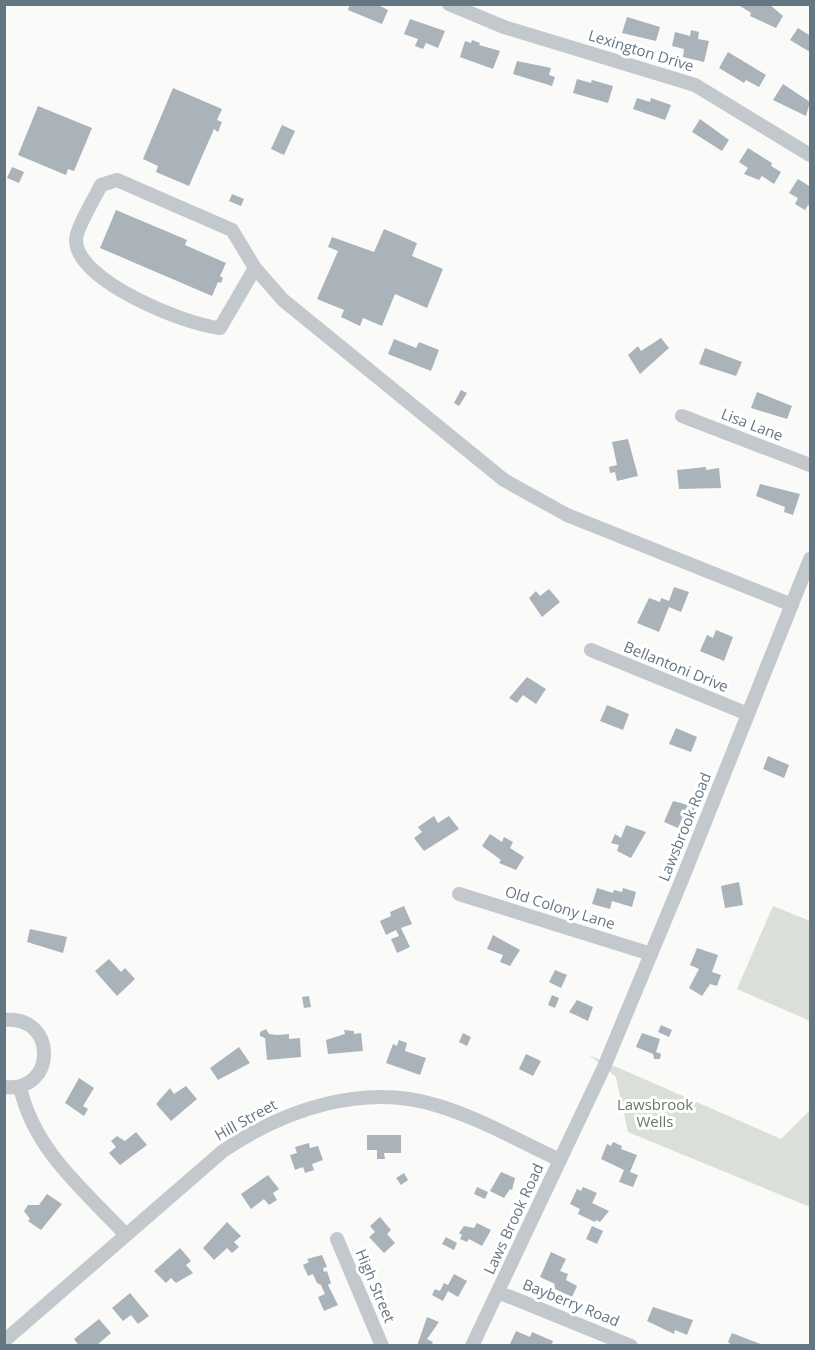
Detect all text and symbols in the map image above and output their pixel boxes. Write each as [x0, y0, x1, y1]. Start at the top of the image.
street label: Lexington Drive [586, 24, 697, 76]
street label: Lisa Lane [719, 403, 786, 445]
street label: Bellantoni Drive [621, 636, 732, 696]
street label: Lawsbrook Road [653, 769, 715, 884]
street label: Old Colony Lane [503, 881, 618, 933]
street label: Hill Street [211, 1094, 280, 1144]
park label: Lawsbrook Wells [617, 1094, 693, 1131]
street label: Laws Brook Road [479, 1160, 548, 1277]
street label: High Street [351, 1246, 400, 1325]
street label: Bayberry Road [520, 1274, 623, 1331]

